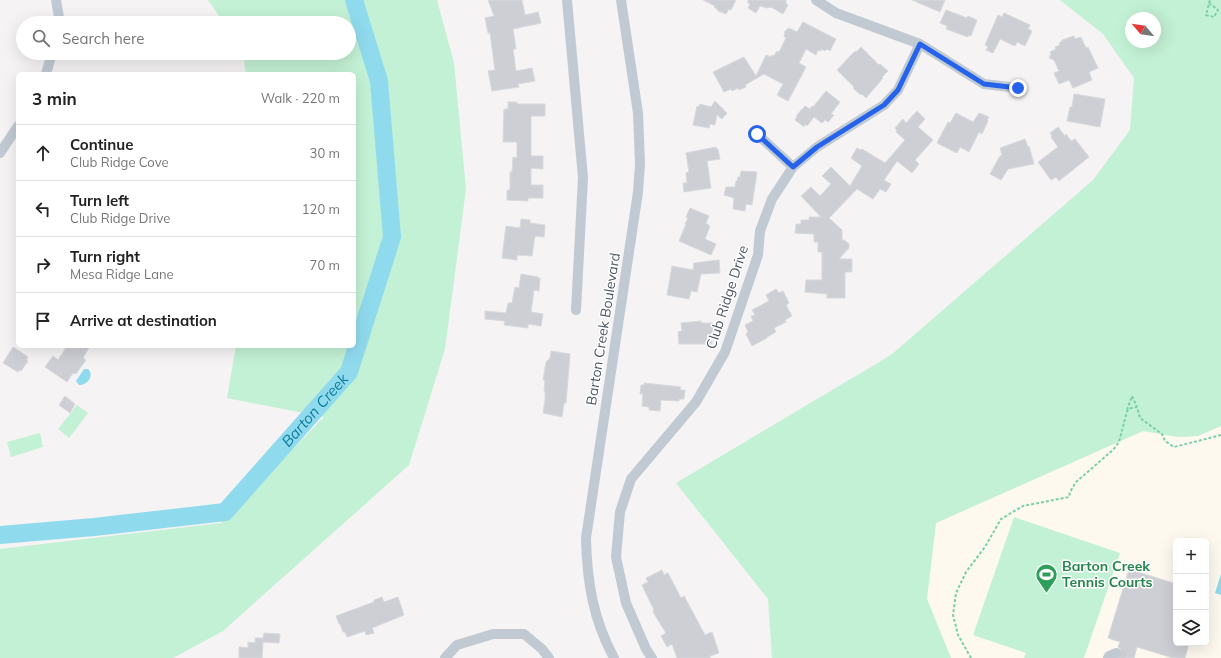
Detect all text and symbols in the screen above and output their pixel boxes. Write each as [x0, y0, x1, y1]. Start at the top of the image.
north arrow [1125, 12, 1161, 48]
search box [16, 16, 356, 60]
icon: search [30, 27, 52, 49]
text: Search here [62, 29, 144, 48]
route end [1009, 79, 1027, 97]
text: 3 min [32, 88, 77, 109]
text: Walk · 220 m [261, 90, 340, 106]
route start [748, 125, 766, 143]
text: Continue [70, 135, 133, 154]
icon: ahead [32, 142, 54, 164]
text: 30 m [310, 145, 340, 161]
text: Club Ridge Cove [70, 154, 169, 170]
text: Turn left [70, 191, 129, 210]
icon: left [32, 198, 54, 220]
text: 120 m [302, 201, 340, 217]
text: Club Ridge Drive [70, 210, 170, 226]
street label: Club Ridge Drive [702, 243, 752, 351]
text: Turn right [70, 247, 140, 266]
street label: Barton Creek Boulevard [582, 251, 624, 407]
icon: right [32, 254, 54, 276]
text: 70 m [310, 257, 340, 273]
text: Mesa Ridge Lane [70, 266, 174, 282]
icon: arrive [32, 310, 54, 332]
text: Arrive at destination [70, 311, 217, 330]
water label: Barton Creek [277, 369, 353, 450]
map controls [1173, 538, 1209, 646]
button: + [1173, 538, 1209, 574]
place label: Barton Creek Tennis Courts [1062, 557, 1153, 591]
sports icon: Barton Creek Tennis Courts [1034, 561, 1060, 594]
button: − [1173, 574, 1209, 610]
button: layers [1173, 610, 1209, 646]

